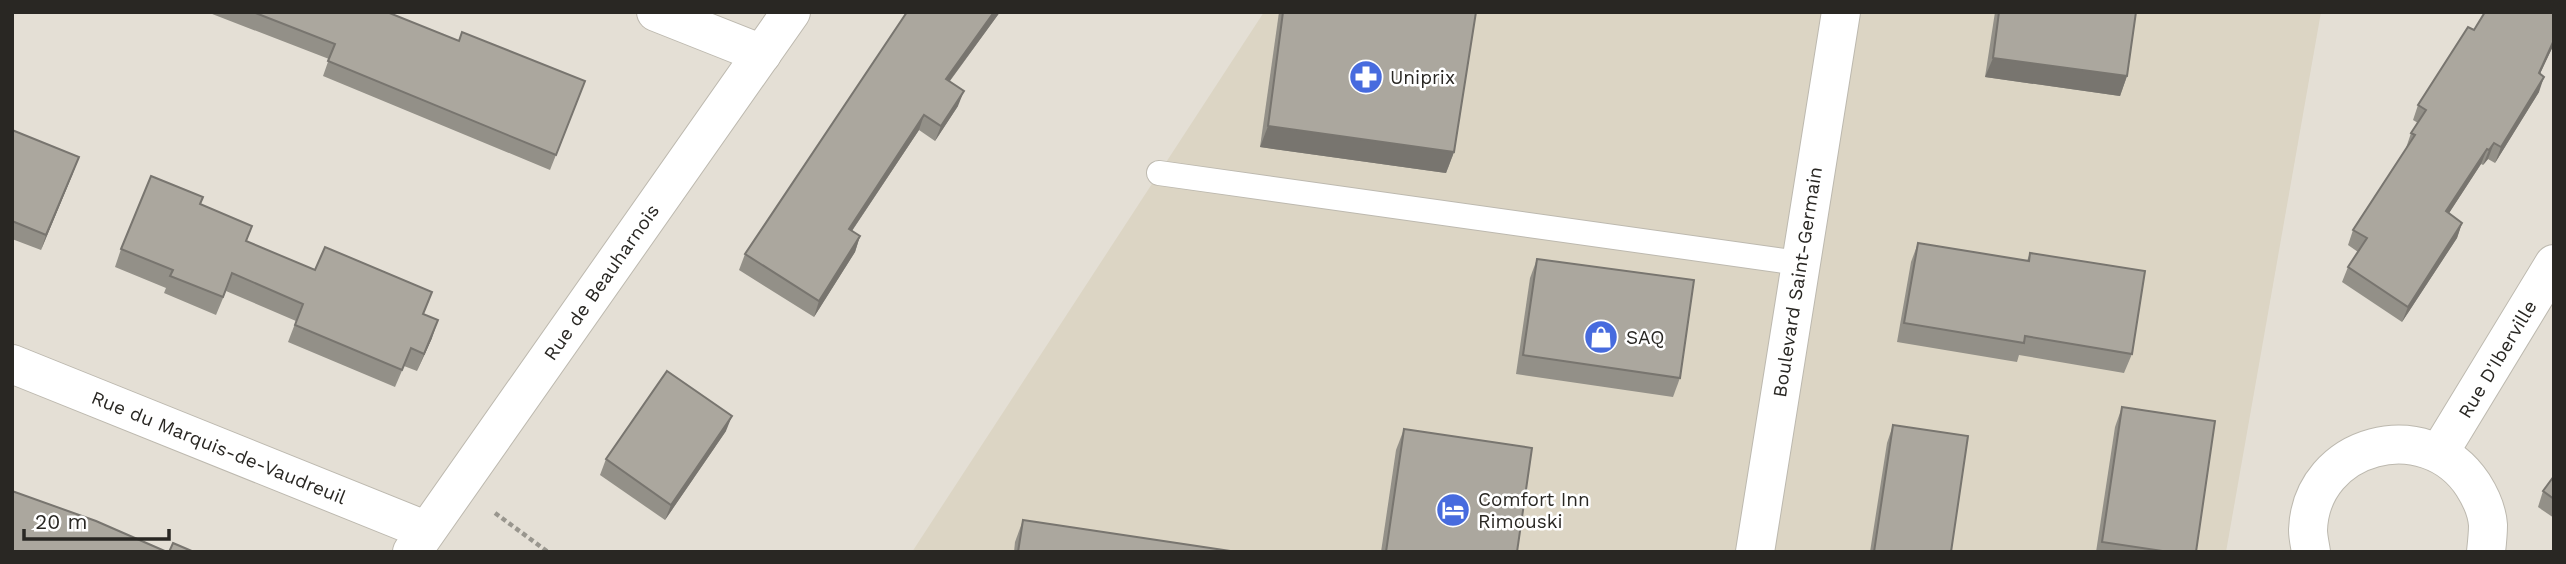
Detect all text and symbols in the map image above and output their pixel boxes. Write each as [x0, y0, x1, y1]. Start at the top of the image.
pharmacy icon: Uniprix [1347, 58, 1385, 96]
place label: Uniprix [1390, 66, 1455, 89]
street label: Boulevard Saint-Germain [1768, 165, 1827, 399]
street label: Rue de Beauharnois [539, 200, 664, 365]
street label: Rue D'Iberville [2453, 296, 2542, 422]
shop icon: SAQ [1582, 318, 1620, 356]
place label: SAQ [1626, 326, 1664, 349]
street label: Rue du Marquis-de-Vaudreuil [88, 386, 350, 509]
place label: Comfort Inn Rimouski [1478, 488, 1590, 533]
hotel icon: Comfort Inn Rimouski [1434, 491, 1472, 529]
scale bar [24, 498, 170, 542]
text: 20 m [35, 509, 87, 534]

